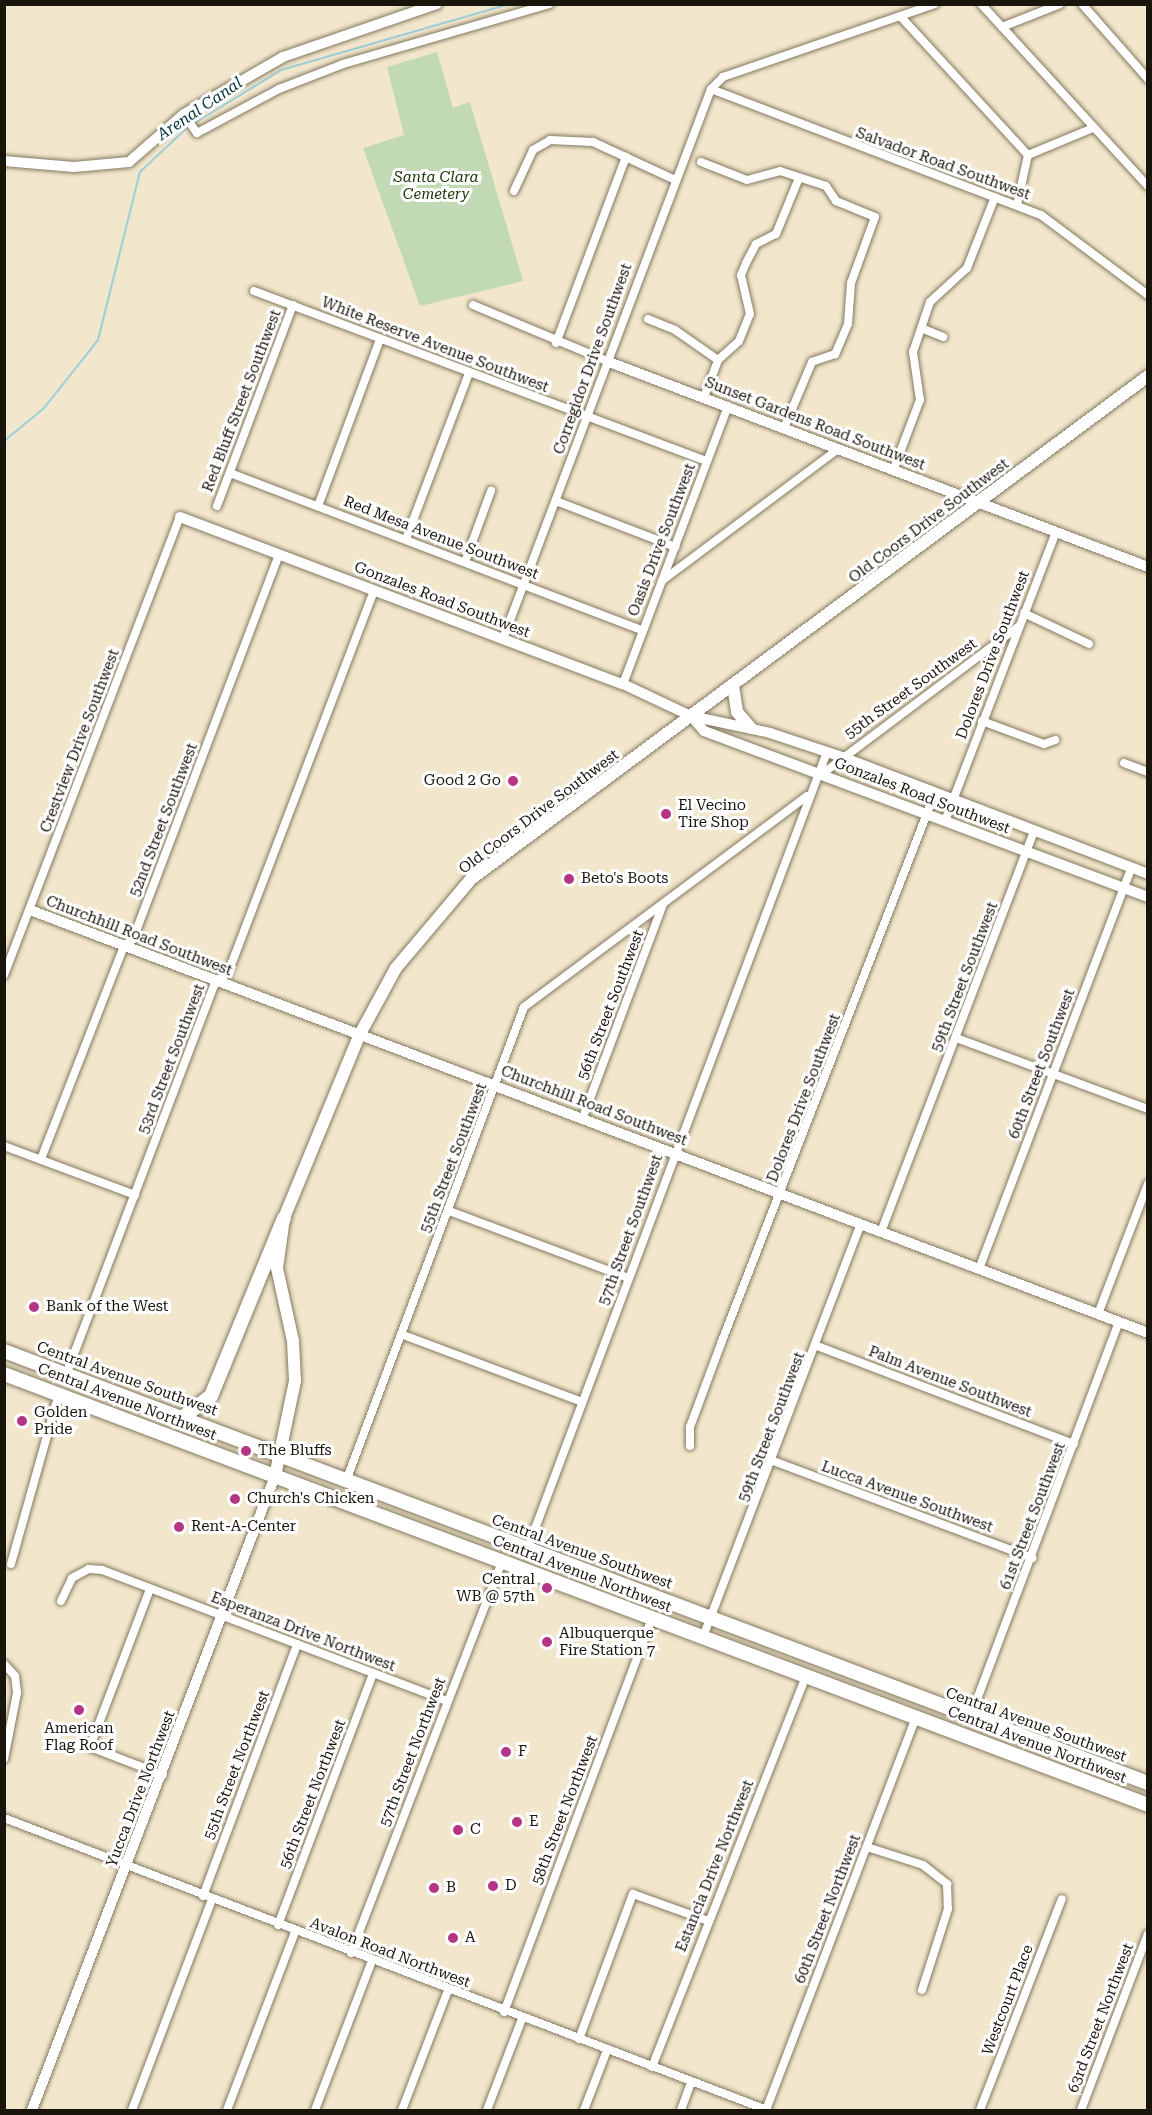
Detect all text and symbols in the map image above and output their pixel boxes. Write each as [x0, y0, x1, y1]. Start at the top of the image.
water label: Arenal Canal [154, 73, 246, 145]
street label: Salvador Road Southwest [853, 124, 1033, 204]
park label: Santa Clara Cemetery [394, 168, 478, 203]
street label: Corregidor Drive Southwest [550, 261, 636, 457]
street label: White Reserve Avenue Southwest [319, 293, 551, 397]
street label: Red Bluff Street Southwest [199, 307, 285, 495]
street label: Sunset Gardens Road Southwest [702, 374, 928, 474]
street label: Old Coors Drive Southwest [845, 455, 1013, 587]
street label: Oasis Drive Southwest [625, 461, 699, 619]
street label: Red Mesa Avenue Southwest [341, 492, 541, 584]
street label: Gonzales Road Southwest [352, 558, 532, 642]
street label: Dolores Drive Southwest [952, 568, 1034, 742]
street label: 55th Street Southwest [841, 635, 981, 743]
street label: Crestview Drive Southwest [37, 647, 123, 835]
street label: 52nd Street Southwest [126, 741, 202, 899]
street label: Old Coors Drive Southwest [455, 746, 623, 878]
street label: Gonzales Road Southwest [832, 754, 1012, 838]
place label: Good 2 Go [424, 772, 501, 790]
marker: Good 2 Go [506, 774, 520, 788]
place label: El Vecino Tire Shop [678, 796, 749, 831]
marker: El Vecino Tire Shop [659, 807, 673, 821]
place label: Beto's Boots [581, 870, 668, 888]
marker: Beto's Boots [562, 872, 576, 886]
street label: Churchhill Road Southwest [43, 892, 235, 980]
street label: 59th Street Southwest [928, 900, 1002, 1054]
street label: 56th Street Southwest [574, 928, 648, 1082]
street label: 53rd Street Southwest [135, 981, 209, 1137]
street label: 60th Street Southwest [1005, 987, 1079, 1141]
street label: Dolores Drive Southwest [763, 1011, 845, 1185]
street label: Churchhill Road Southwest [498, 1062, 690, 1150]
street label: 55th Street Southwest [417, 1081, 491, 1235]
street label: 57th Street Southwest [595, 1152, 667, 1308]
place label: Bank of the West [46, 1298, 168, 1316]
marker: Bank of the West [27, 1300, 41, 1314]
street label: Central Avenue Southwest [34, 1338, 220, 1420]
street label: Palm Avenue Southwest [866, 1343, 1034, 1421]
street label: 59th Street Southwest [735, 1350, 809, 1504]
street label: Central Avenue Northwest [35, 1360, 219, 1444]
place label: Golden Pride [34, 1403, 87, 1438]
marker: Golden Pride [15, 1414, 29, 1428]
street label: 61st Street Southwest [997, 1440, 1069, 1592]
place label: The Bluffs [258, 1442, 332, 1460]
marker: The Bluffs [239, 1444, 253, 1458]
street label: Lucca Avenue Southwest [819, 1458, 995, 1536]
place label: Church's Chicken [247, 1490, 375, 1508]
marker: Church's Chicken [228, 1492, 242, 1506]
street label: Central Avenue Southwest [489, 1511, 675, 1593]
place label: Rent-A-Center [191, 1518, 296, 1536]
marker: Rent-A-Center [172, 1520, 186, 1534]
street label: Central Avenue Northwest [490, 1532, 674, 1616]
place label: Central WB @ 57th [456, 1570, 535, 1605]
marker: Central WB @ 57th [540, 1581, 554, 1595]
street label: Esperanza Drive Northwest [208, 1588, 398, 1676]
place label: Albuquerque Fire Station 7 [559, 1624, 655, 1659]
marker: Albuquerque Fire Station 7 [540, 1635, 554, 1649]
street label: 57th Street Northwest [376, 1675, 450, 1829]
street label: Central Avenue Southwest [943, 1684, 1129, 1766]
street label: 55th Street Northwest [200, 1688, 274, 1842]
marker: American Flag Roof [72, 1703, 86, 1717]
street label: Central Avenue Northwest [945, 1703, 1129, 1787]
street label: Yucca Drive Northwest [103, 1708, 179, 1870]
street label: 56th Street Northwest [276, 1717, 350, 1871]
place label: American Flag Roof [44, 1719, 114, 1754]
street label: 58th Street Northwest [528, 1733, 602, 1887]
place label: F [518, 1743, 527, 1761]
marker: F [499, 1745, 513, 1759]
street label: Estancia Drive Northwest [672, 1777, 758, 1955]
place label: E [529, 1813, 539, 1831]
marker: E [510, 1815, 524, 1829]
place label: C [470, 1821, 481, 1839]
marker: C [451, 1823, 465, 1837]
street label: 60th Street Northwest [791, 1832, 865, 1986]
place label: D [505, 1877, 517, 1895]
place label: B [446, 1879, 456, 1897]
marker: D [486, 1879, 500, 1893]
marker: B [427, 1881, 441, 1895]
street label: Avalon Road Northwest [307, 1914, 473, 1992]
place label: A [465, 1929, 475, 1947]
marker: A [446, 1931, 460, 1945]
street label: 63rd Street Northwest [1064, 1941, 1138, 2095]
street label: Westcourt Place [979, 1942, 1037, 2058]

